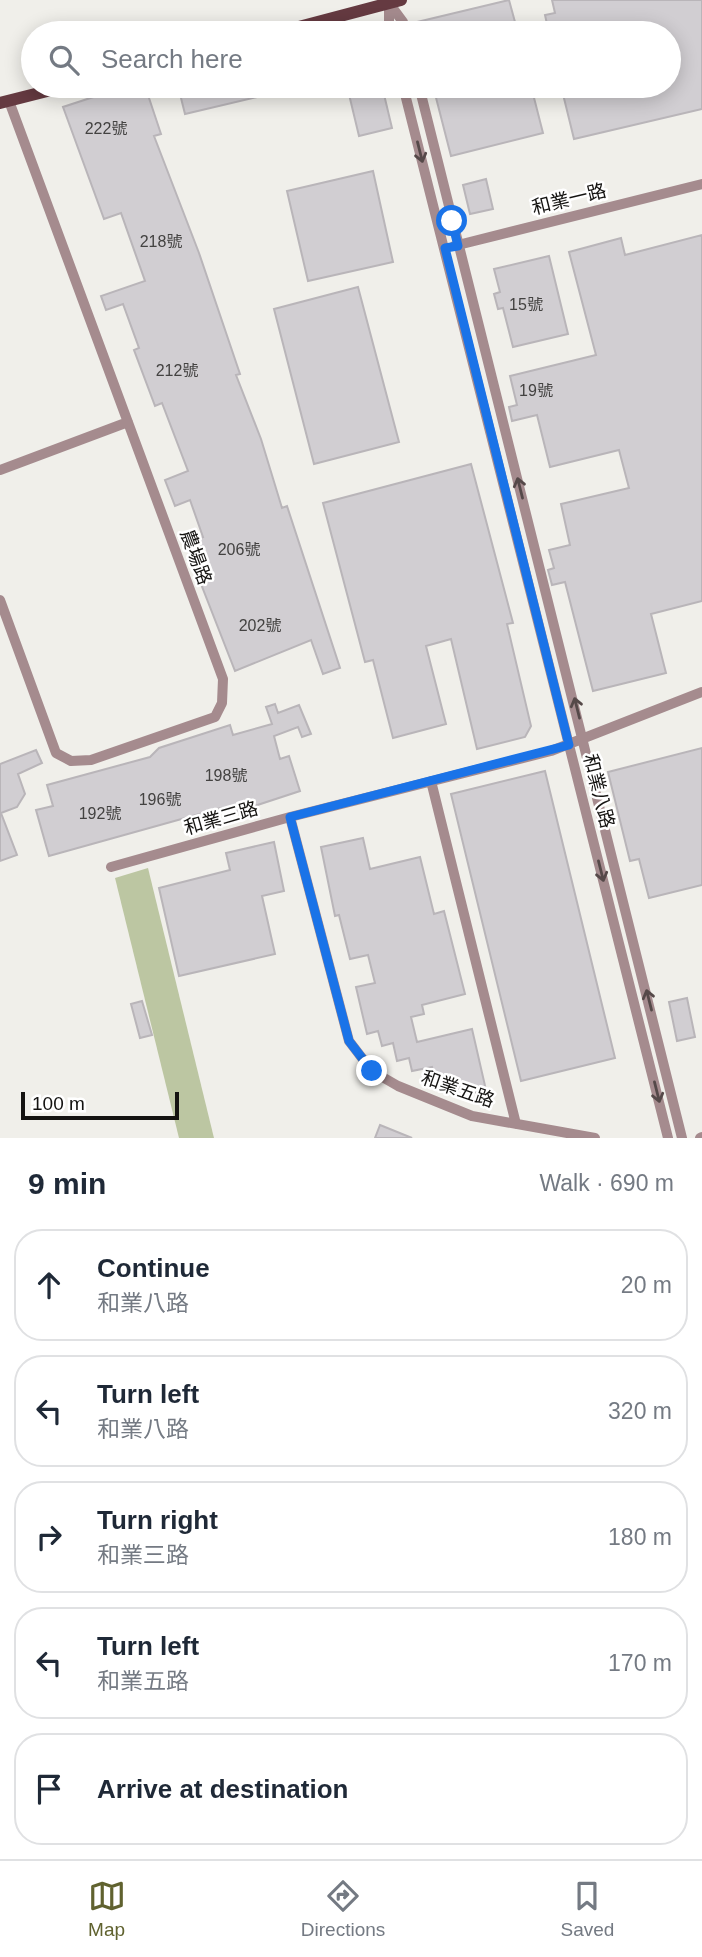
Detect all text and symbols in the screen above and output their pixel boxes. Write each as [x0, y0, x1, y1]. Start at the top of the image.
search box [21, 21, 681, 98]
icon: search [45, 41, 83, 79]
text: Search here [101, 44, 243, 74]
house number: 222號 [85, 120, 127, 137]
one-way arrow [414, 140, 427, 163]
street label: 和業一路 [530, 180, 608, 218]
route start [436, 205, 467, 236]
house number: 218號 [140, 233, 182, 250]
house number: 15號 [509, 296, 543, 313]
house number: 212號 [156, 362, 198, 379]
house number: 19號 [519, 382, 553, 399]
one-way arrow [513, 477, 526, 500]
street label: 農場路 [176, 527, 216, 587]
house number: 206號 [218, 541, 260, 558]
house number: 202號 [239, 617, 281, 634]
one-way arrow [570, 697, 583, 720]
street label: 和業八路 [580, 752, 618, 830]
house number: 198號 [205, 767, 247, 784]
house number: 196號 [139, 791, 181, 808]
street label: 和業三路 [182, 797, 260, 839]
house number: 192號 [79, 805, 121, 822]
one-way arrow [595, 859, 608, 882]
one-way arrow [642, 989, 655, 1012]
route end [356, 1055, 387, 1086]
street label: 和業五路 [419, 1067, 497, 1111]
one-way arrow [651, 1080, 664, 1103]
scale bar [21, 1089, 178, 1121]
text: 100 m [32, 1093, 85, 1114]
text: 9 min [28, 1167, 106, 1200]
text: Walk · 690 m [539, 1170, 674, 1196]
text: Continue [97, 1253, 210, 1283]
icon: ahead [30, 1266, 68, 1304]
text: 20 m [621, 1272, 672, 1298]
text: 和業八路 [97, 1290, 189, 1316]
text: Turn left [97, 1379, 199, 1409]
icon: left [30, 1392, 68, 1430]
text: 320 m [608, 1398, 672, 1424]
text: 和業八路 [97, 1416, 189, 1442]
text: Turn right [97, 1505, 218, 1535]
icon: right [30, 1518, 68, 1556]
text: 180 m [608, 1524, 672, 1550]
text: 和業三路 [97, 1542, 189, 1568]
text: Turn left [97, 1631, 199, 1661]
icon: left [30, 1644, 68, 1682]
text: 170 m [608, 1650, 672, 1676]
text: 和業五路 [97, 1668, 189, 1694]
icon: arrive [30, 1770, 68, 1808]
text: Arrive at destination [97, 1774, 348, 1804]
tab: Map [88, 1877, 126, 1941]
tab: Directions [301, 1877, 385, 1941]
tab: Saved [560, 1877, 614, 1941]

